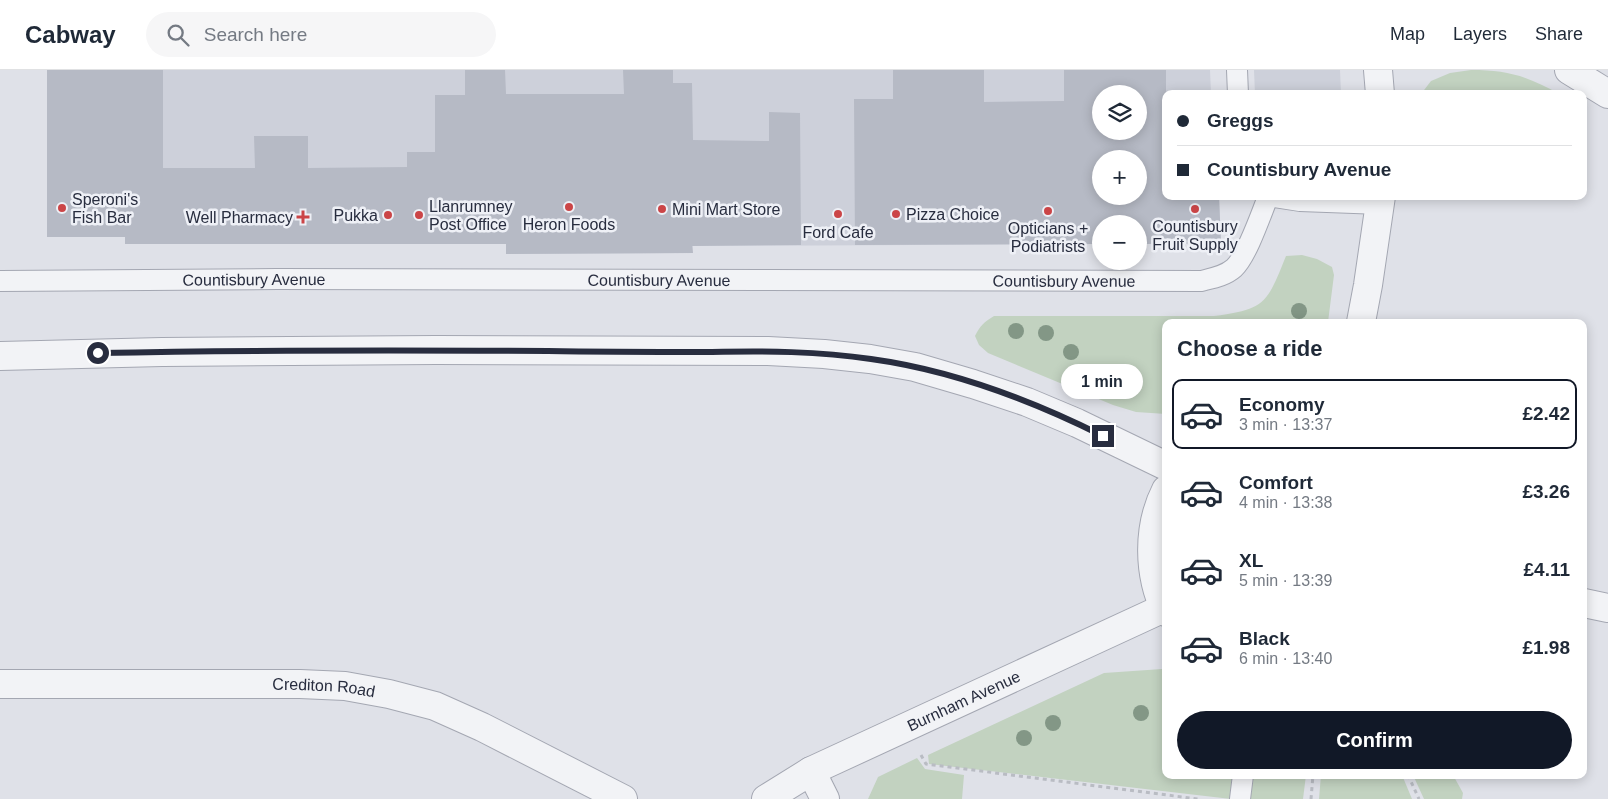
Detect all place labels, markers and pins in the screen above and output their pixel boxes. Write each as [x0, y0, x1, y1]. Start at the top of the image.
place label: Speroni's Fish Bar [72, 191, 138, 226]
place label: Llanrumney Post Office [429, 198, 513, 233]
marker: Heron Foods [563, 201, 575, 213]
place label: Mini Mart Store [672, 201, 781, 218]
marker: Speroni's Fish Bar [56, 202, 68, 214]
marker: Mini Mart Store [656, 203, 668, 215]
marker: Countisbury Fruit Supply [1189, 203, 1201, 215]
marker: Opticians + Podiatrists [1042, 205, 1054, 217]
place label: Pizza Choice [906, 206, 999, 223]
place label: Pukka [334, 207, 378, 224]
marker: Ford Cafe [832, 208, 844, 220]
marker: Pizza Choice [890, 208, 902, 220]
place label: Well Pharmacy [186, 209, 293, 226]
marker: Pukka [382, 209, 394, 221]
marker: Llanrumney Post Office [413, 209, 425, 221]
marker: Well Pharmacy [297, 211, 309, 223]
place label: Heron Foods [523, 216, 615, 233]
place label: Countisbury Fruit Supply [1152, 218, 1238, 253]
place label: Opticians + Podiatrists [1008, 220, 1088, 255]
place label: Ford Cafe [802, 224, 874, 241]

